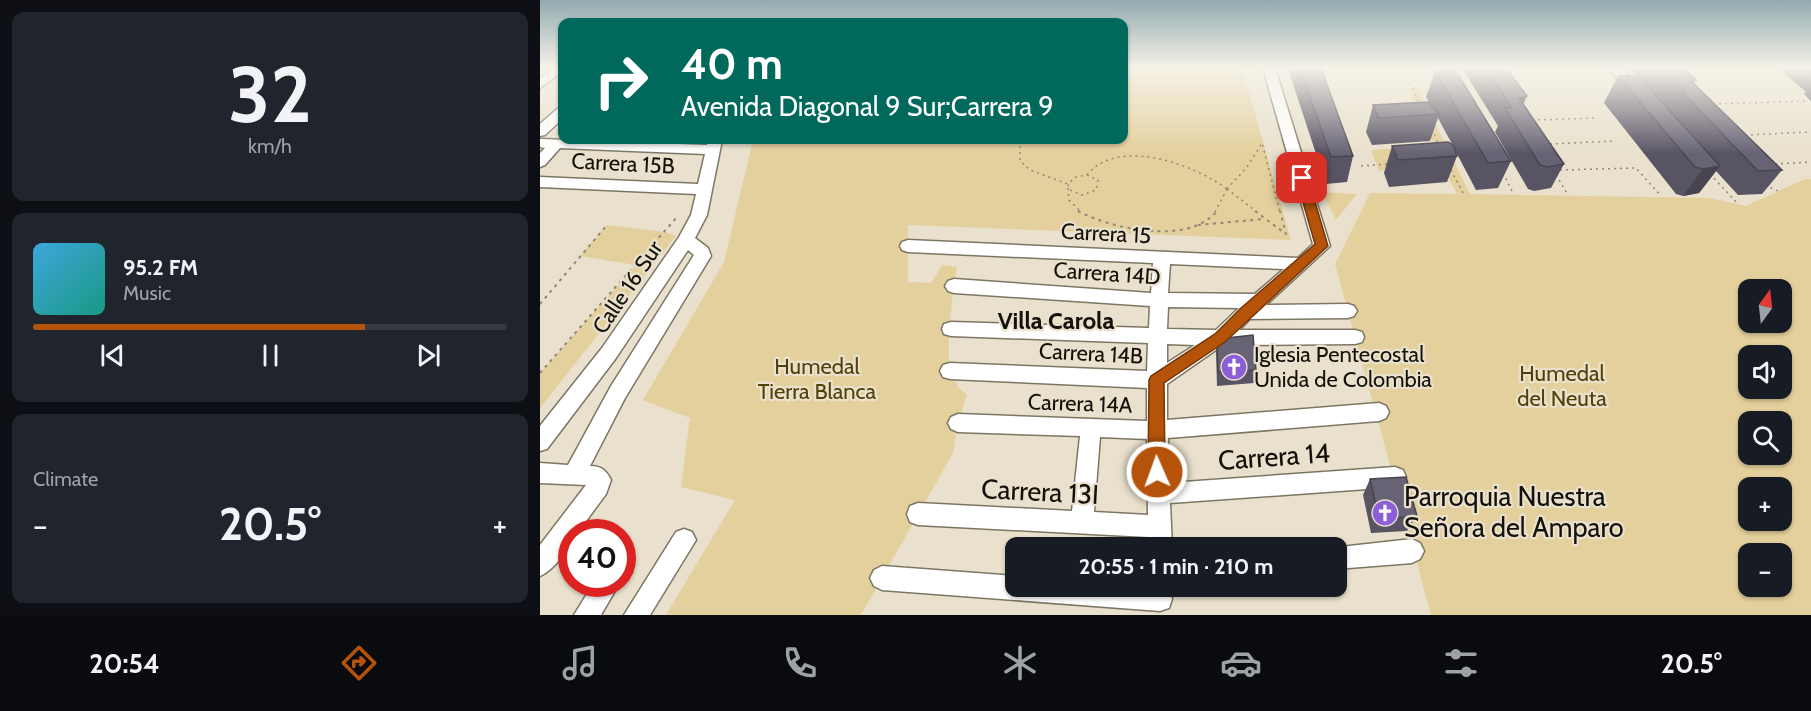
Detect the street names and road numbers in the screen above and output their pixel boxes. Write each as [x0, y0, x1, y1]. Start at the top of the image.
street label: Carrera 15B [571, 147, 675, 180]
street label: Carrera 15 [1060, 218, 1152, 249]
street label: Calle 16 Sur [586, 236, 668, 339]
street label: Carrera 14D [1053, 256, 1161, 291]
street label: Carrera 14B [1038, 337, 1144, 370]
street label: Carrera 14A [1027, 388, 1133, 419]
street label: Carrera 14 [1217, 436, 1331, 477]
street label: Carrera 13I [980, 472, 1100, 511]

